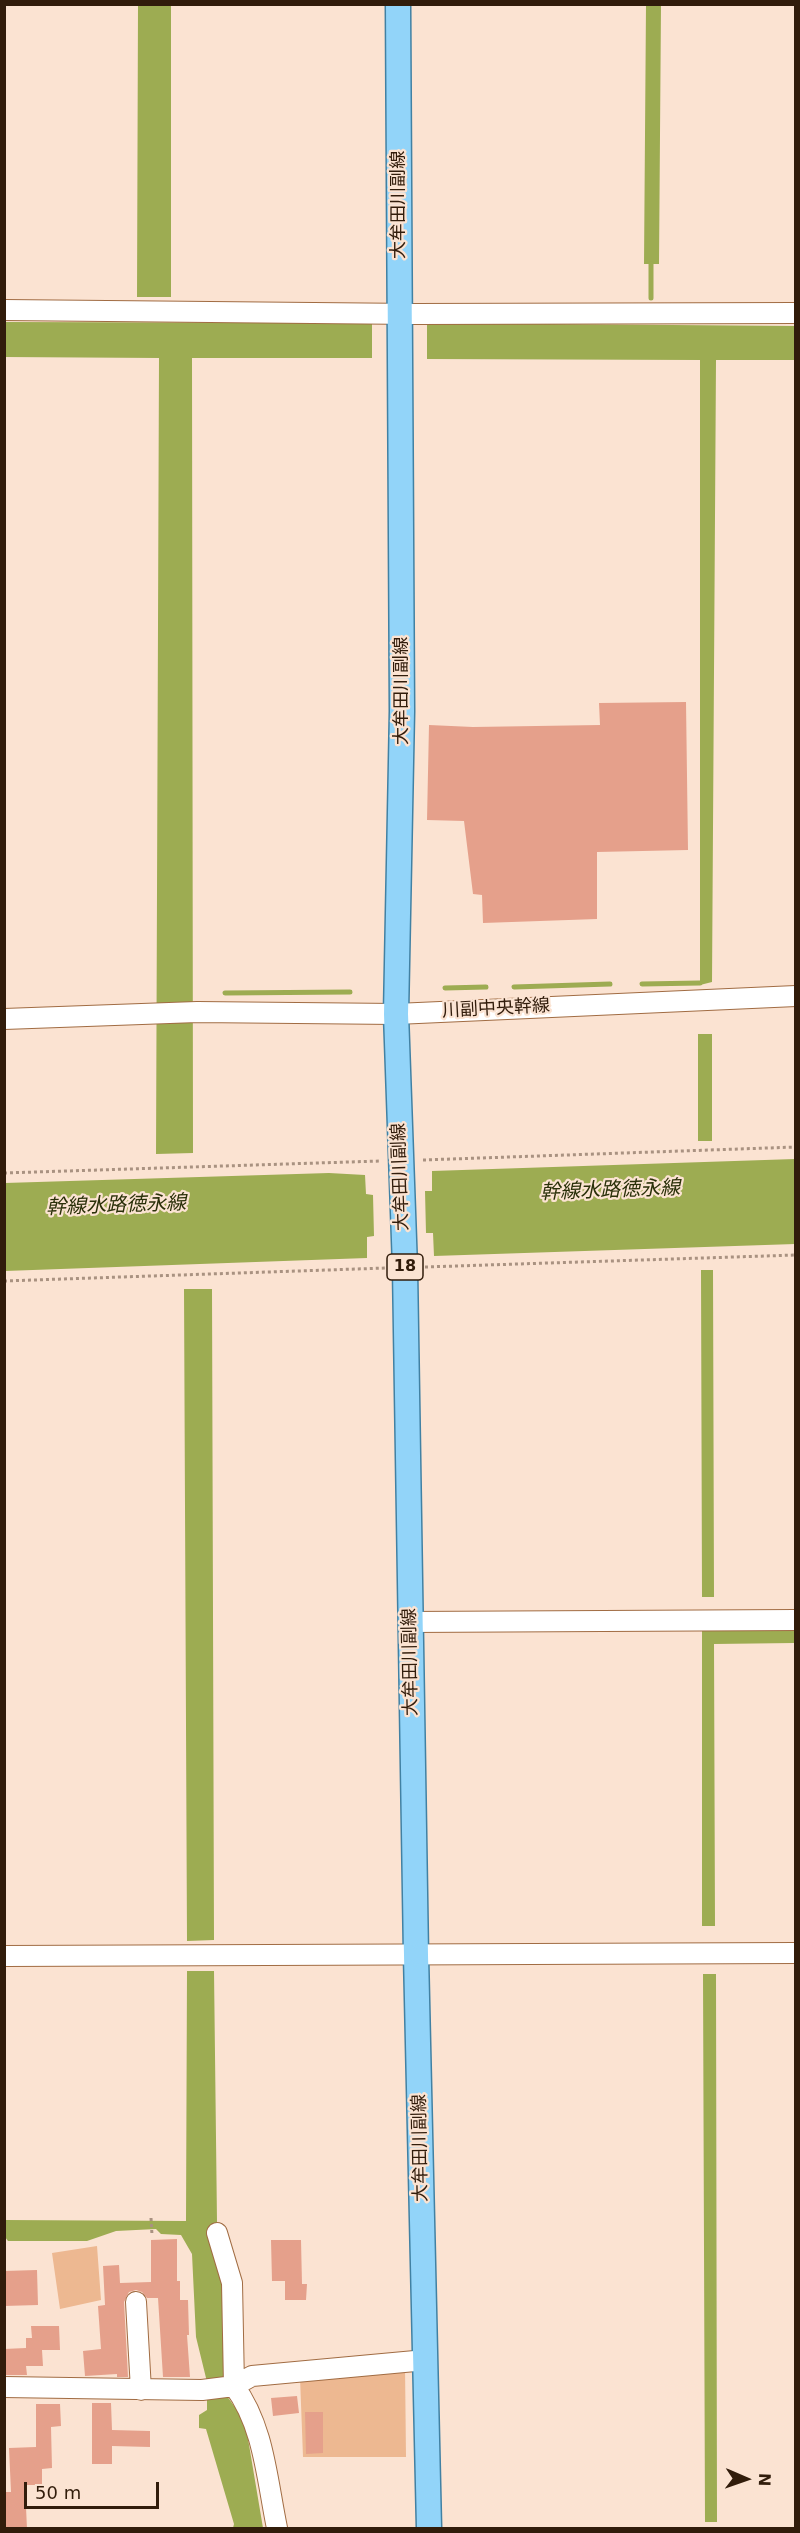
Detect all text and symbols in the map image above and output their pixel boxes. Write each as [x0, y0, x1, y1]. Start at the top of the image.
street label: 大牟田川副線 [388, 151, 410, 259]
street label: 大牟田川副線 [391, 637, 413, 745]
street label: 川副中央幹線 [442, 995, 550, 1023]
street label: 大牟田川副線 [388, 1123, 414, 1231]
water label: 幹線水路徳永線 [540, 1177, 680, 1205]
water label: 幹線水路徳永線 [46, 1192, 186, 1220]
road number: 18 [387, 1254, 423, 1280]
street label: 大牟田川副線 [399, 1608, 423, 1716]
street label: 大牟田川副線 [409, 2094, 433, 2202]
north arrow [716, 2449, 776, 2509]
scale bar [27, 2470, 162, 2508]
text: N [755, 2473, 774, 2487]
text: 50 m [35, 2482, 81, 2503]

